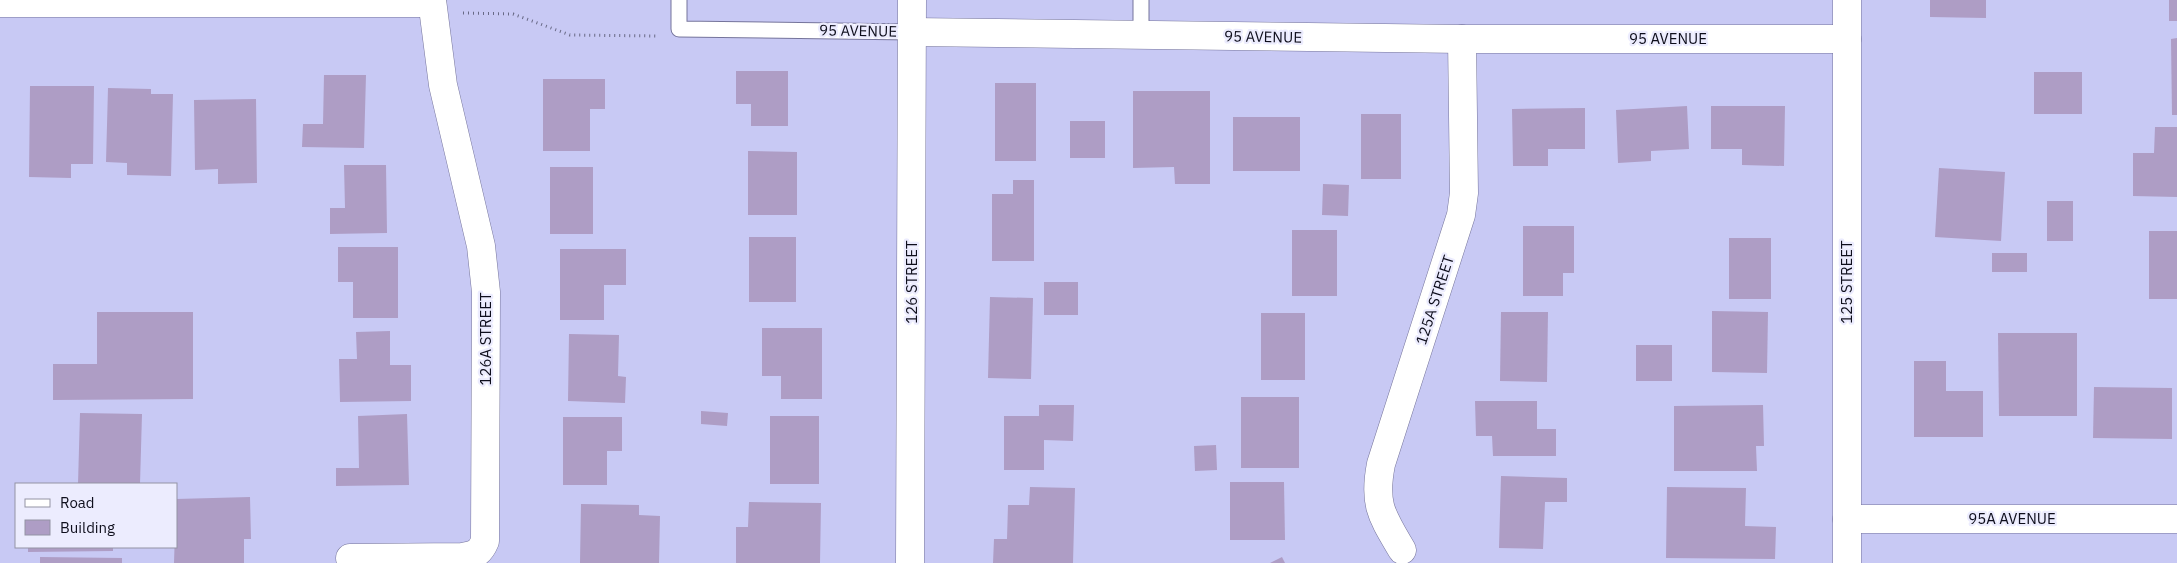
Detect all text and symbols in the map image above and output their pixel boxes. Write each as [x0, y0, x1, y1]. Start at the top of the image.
street label: 95 AVENUE [819, 20, 897, 41]
street label: 95 AVENUE [1224, 26, 1302, 47]
street label: 95 AVENUE [1629, 29, 1707, 48]
street label: 126 STREET [902, 240, 921, 324]
street label: 125 STREET [1837, 240, 1856, 324]
street label: 125A STREET [1411, 252, 1458, 347]
street label: 126A STREET [476, 292, 495, 385]
legend [15, 483, 178, 548]
text: Road [60, 493, 95, 512]
street label: 95A AVENUE [1968, 509, 2056, 528]
text: Building [60, 518, 115, 537]

